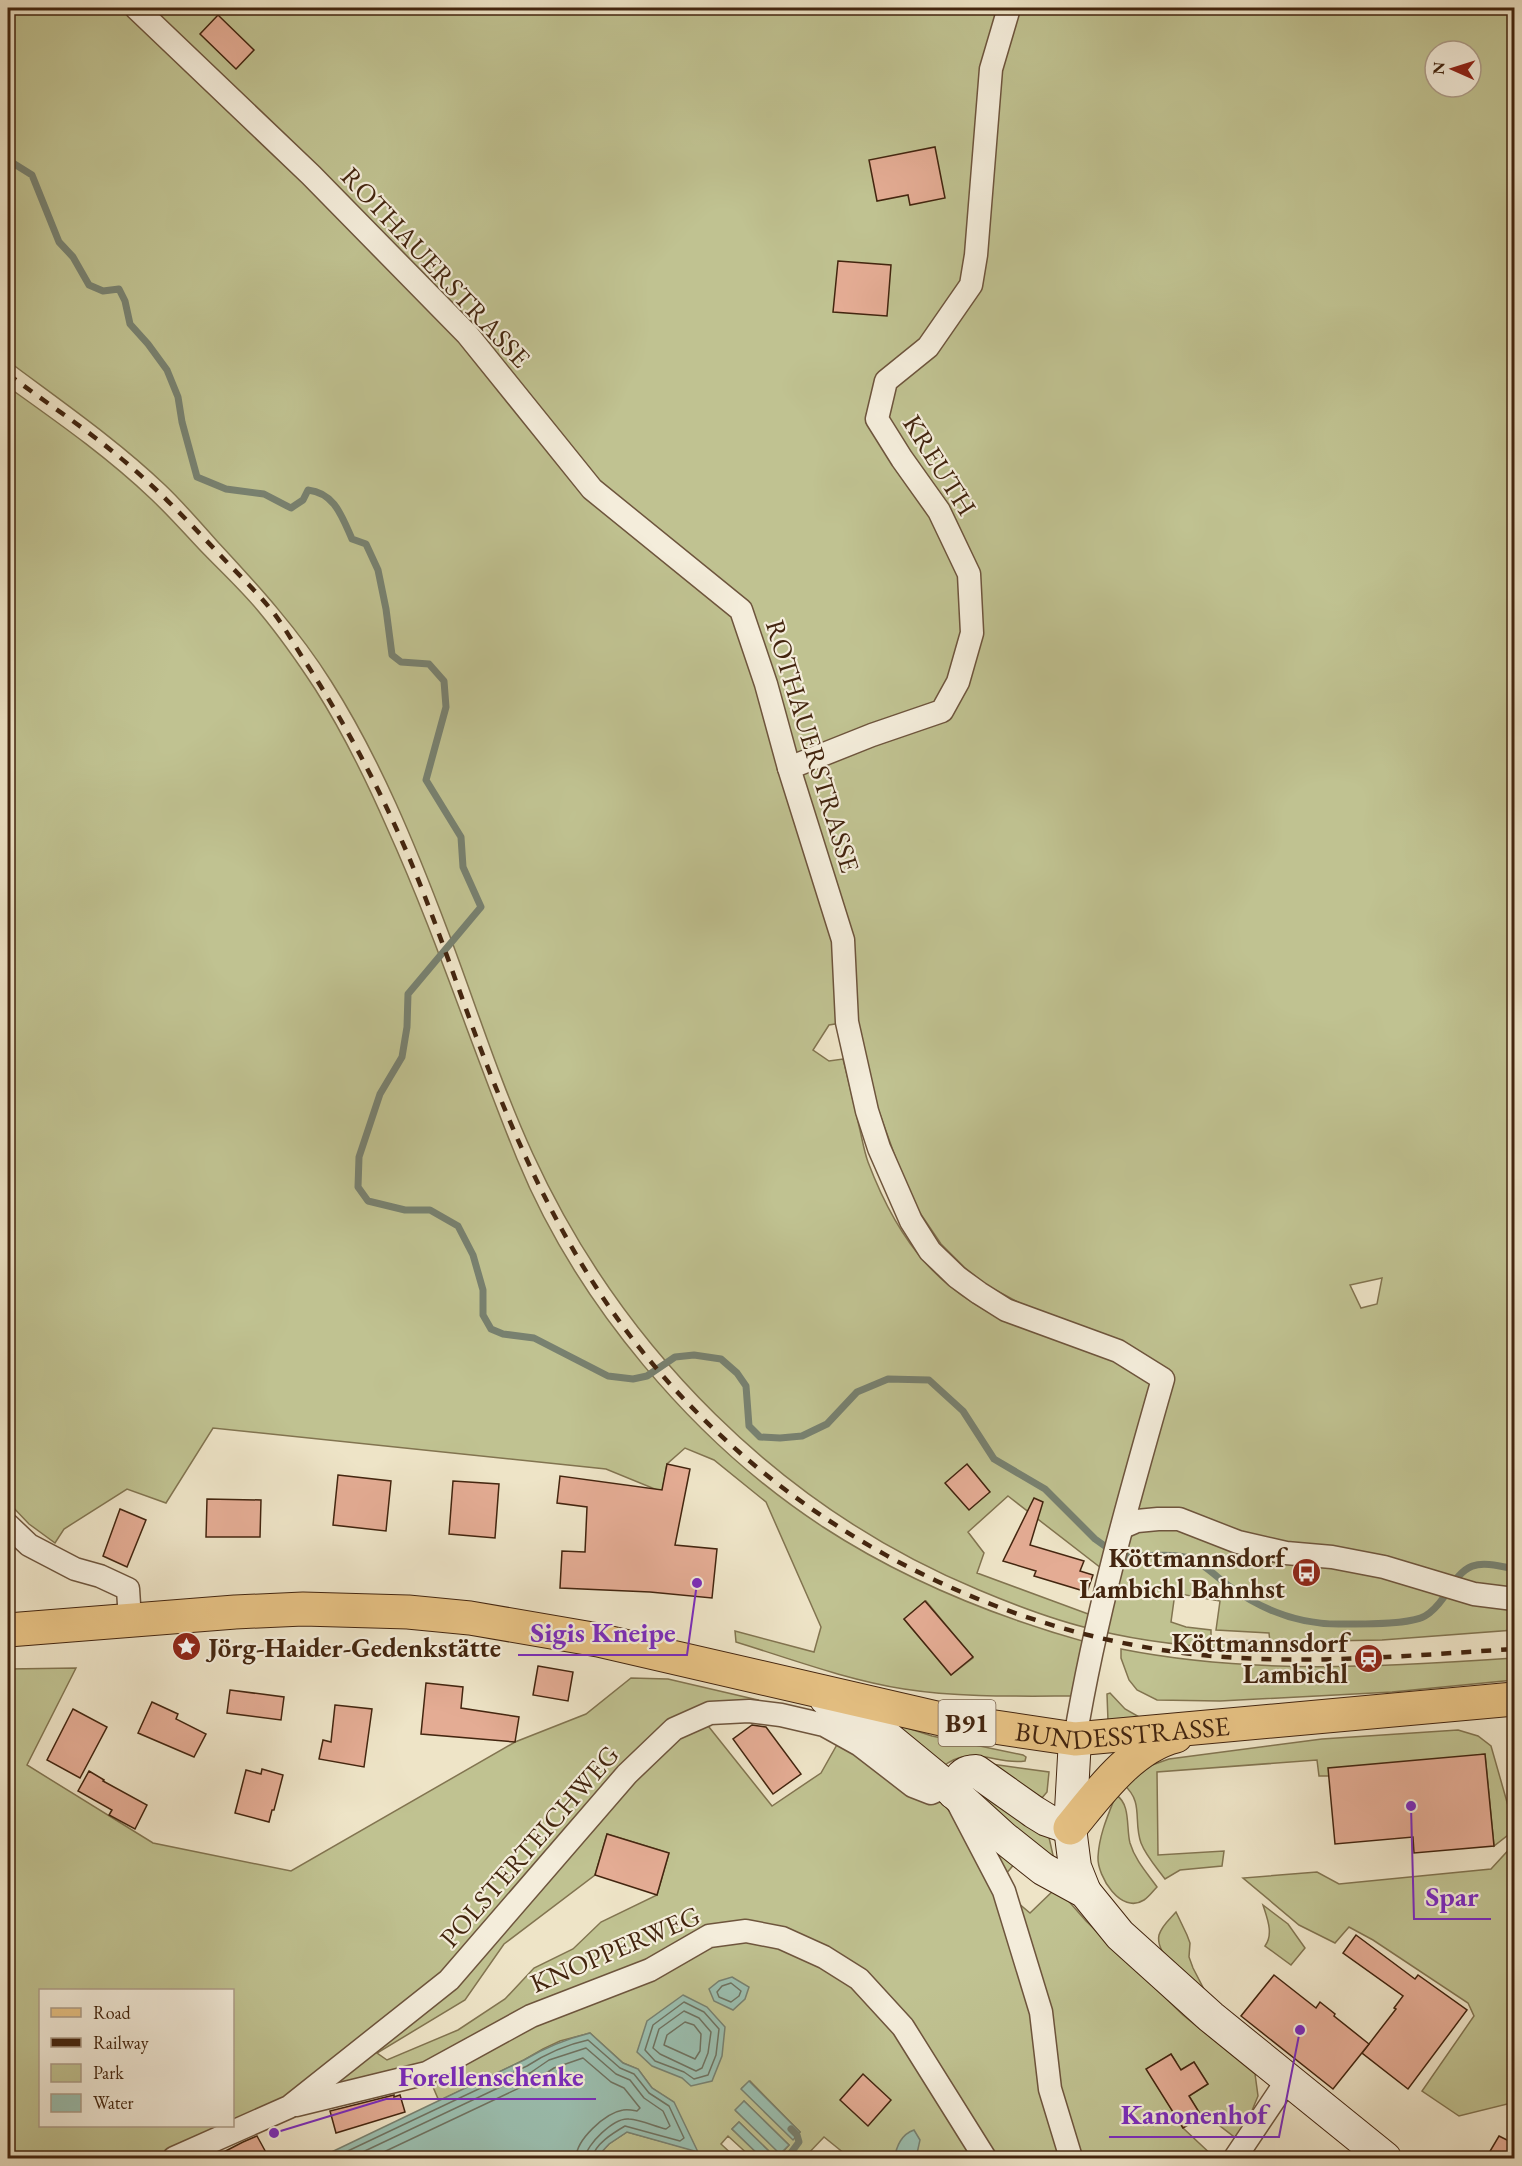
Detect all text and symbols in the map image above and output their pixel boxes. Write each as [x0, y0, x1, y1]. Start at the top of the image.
north arrow [1423, 39, 1483, 99]
text: N [1428, 61, 1449, 75]
street label: ROTHAUERSTRASSE [334, 159, 538, 375]
street label: KREUTH [895, 408, 985, 522]
street label: ROTHAUERSTRASSE [758, 615, 868, 877]
place label: Köttmannsdorf Lambichl Bahnhst [1079, 1540, 1288, 1606]
bus stop icon: Köttmannsdorf Lambichl Bahnhst [1290, 1557, 1322, 1589]
callout: Sigis Kneipe [518, 1609, 687, 1655]
text: Sigis Kneipe [530, 1614, 676, 1650]
place label: Köttmannsdorf Lambichl [1171, 1625, 1351, 1691]
place label: Jörg-Haider-Gedenkstätte [205, 1630, 501, 1665]
place icon: Jörg-Haider-Gedenkstätte [171, 1631, 203, 1663]
station icon: Köttmannsdorf Lambichl [1353, 1642, 1385, 1674]
road number: B91 [938, 1700, 996, 1746]
street label: BUNDESSTRASSE [1013, 1707, 1231, 1757]
street label: POLSTERTEICHWEG [432, 1738, 626, 1954]
callout: Spar [1414, 1873, 1491, 1919]
text: Spar [1425, 1878, 1479, 1914]
street label: KNOPPERWEG [525, 1897, 705, 2001]
legend [39, 1989, 234, 2127]
text: Road [93, 2001, 132, 2024]
text: Railway [93, 2031, 149, 2054]
callout: Forellenschenke [386, 2053, 596, 2099]
text: Forellenschenke [398, 2058, 584, 2094]
text: Park [93, 2061, 124, 2084]
text: Water [93, 2091, 134, 2114]
callout: Kanonenhof [1109, 2091, 1279, 2137]
text: Kanonenhof [1121, 2096, 1271, 2132]

